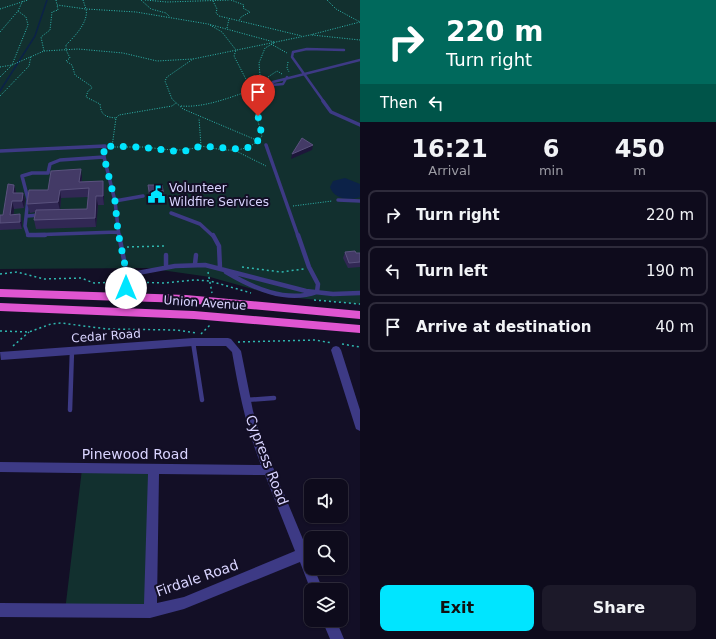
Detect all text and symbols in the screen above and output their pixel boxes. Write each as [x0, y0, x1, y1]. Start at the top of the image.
text: 220 m [446, 15, 543, 48]
icon: right [380, 16, 432, 68]
text: Turn right [446, 49, 532, 70]
pin [241, 75, 275, 116]
icon: arrive [247, 81, 269, 103]
icon: left [425, 92, 447, 114]
text: Then [380, 94, 417, 112]
text: 16:21 [411, 135, 488, 163]
text: 6 [543, 135, 559, 163]
text: 450 [615, 135, 665, 163]
text: Arrival [428, 163, 471, 178]
text: min [539, 163, 563, 178]
text: m [633, 163, 646, 178]
place label: Volunteer Wildfire Services [169, 181, 269, 209]
public building icon: Volunteer Wildfire Services [146, 185, 166, 205]
icon: right [382, 204, 404, 226]
text: Turn right [416, 206, 500, 224]
text: 220 m [646, 206, 694, 224]
icon: left [382, 260, 404, 282]
text: Turn left [416, 262, 488, 280]
text: 190 m [646, 262, 694, 280]
position arrow [105, 267, 147, 309]
street label: Union Avenue [163, 293, 247, 313]
icon: arrive [382, 316, 404, 338]
text: Arrive at destination [416, 318, 591, 336]
text: 40 m [656, 318, 694, 336]
street label: Cedar Road [71, 327, 141, 345]
street label: Cypress Road [242, 413, 292, 507]
street label: Pinewood Road [82, 446, 188, 462]
map controls [304, 479, 348, 627]
button: sound [304, 479, 348, 523]
button: search [304, 531, 348, 575]
street label: Firdale Road [154, 556, 240, 600]
button: layers [304, 583, 348, 627]
button: Exit [380, 585, 534, 631]
button: Share [542, 585, 696, 631]

